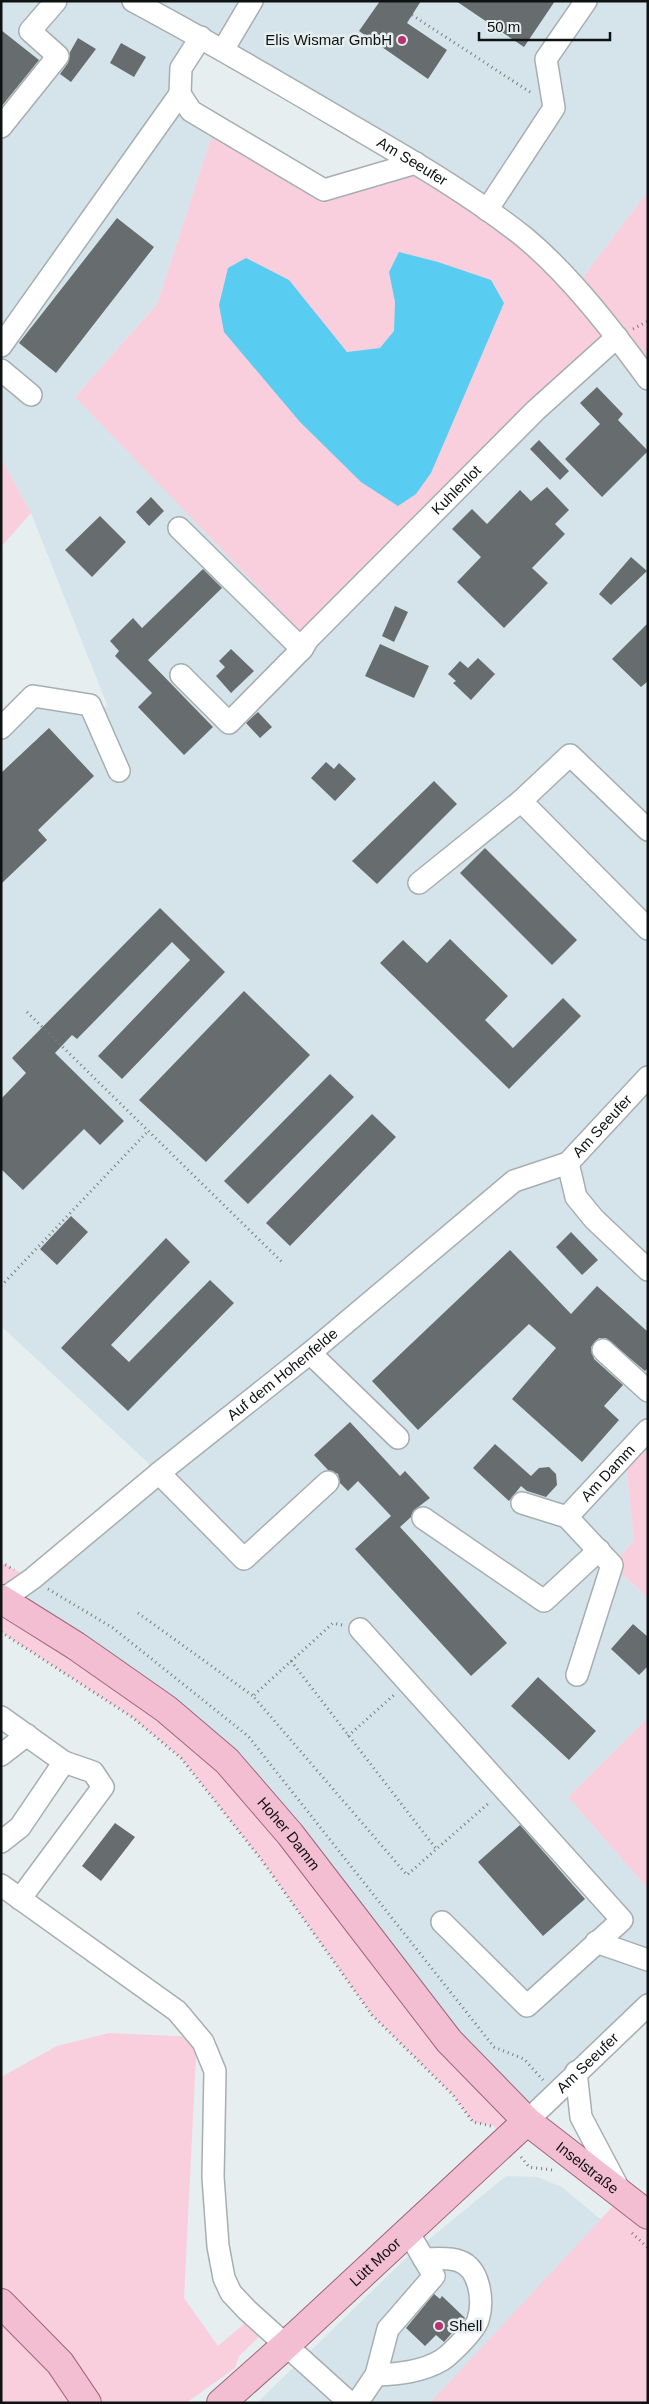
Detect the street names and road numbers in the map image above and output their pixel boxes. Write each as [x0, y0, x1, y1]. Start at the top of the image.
street label: Am Seeufer [374, 133, 451, 189]
street label: Kuhlenlot [428, 461, 485, 518]
street label: Am Seeufer [569, 1091, 635, 1161]
street label: Auf dem Hohenfelde [224, 1325, 341, 1424]
street label: Am Damm [577, 1441, 638, 1504]
street label: Hoher Damm [254, 1794, 324, 1874]
street label: Am Seeufer [553, 2029, 622, 2096]
street label: Inselstraße [553, 2138, 622, 2197]
street label: Lütt Moor [346, 2234, 404, 2289]

